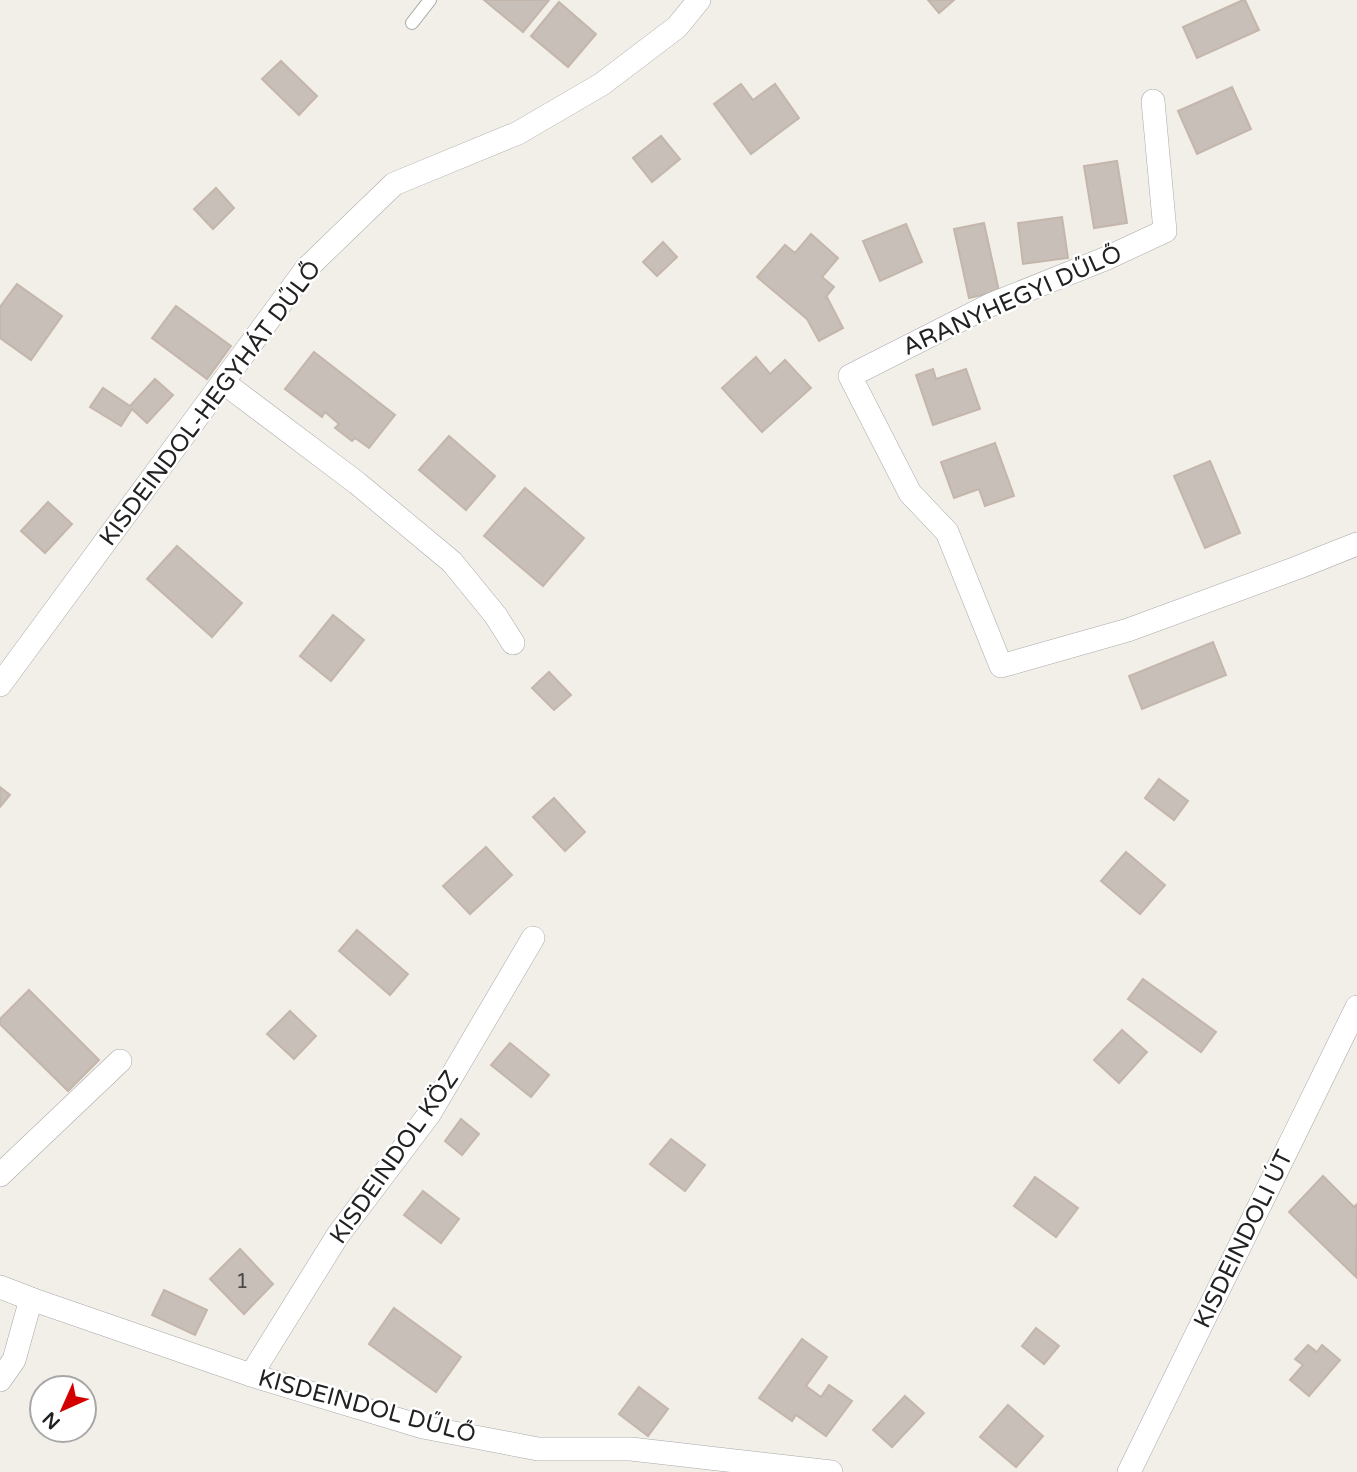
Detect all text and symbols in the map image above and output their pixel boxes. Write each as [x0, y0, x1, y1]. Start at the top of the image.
street label: ARANYHEGYI DŰLŐ [898, 238, 1126, 362]
street label: KISDEINDOL-HEGYHÁT DŰLŐ [93, 254, 327, 552]
street label: KISDEINDOL KÖZ [324, 1065, 465, 1250]
street label: KISDEINDOLI ÚT [1187, 1145, 1299, 1333]
house number: 1 [235, 1269, 249, 1294]
street label: KISDEINDOL DŰLŐ [255, 1362, 479, 1450]
north arrow [28, 1374, 98, 1444]
text: N [39, 1407, 65, 1433]

